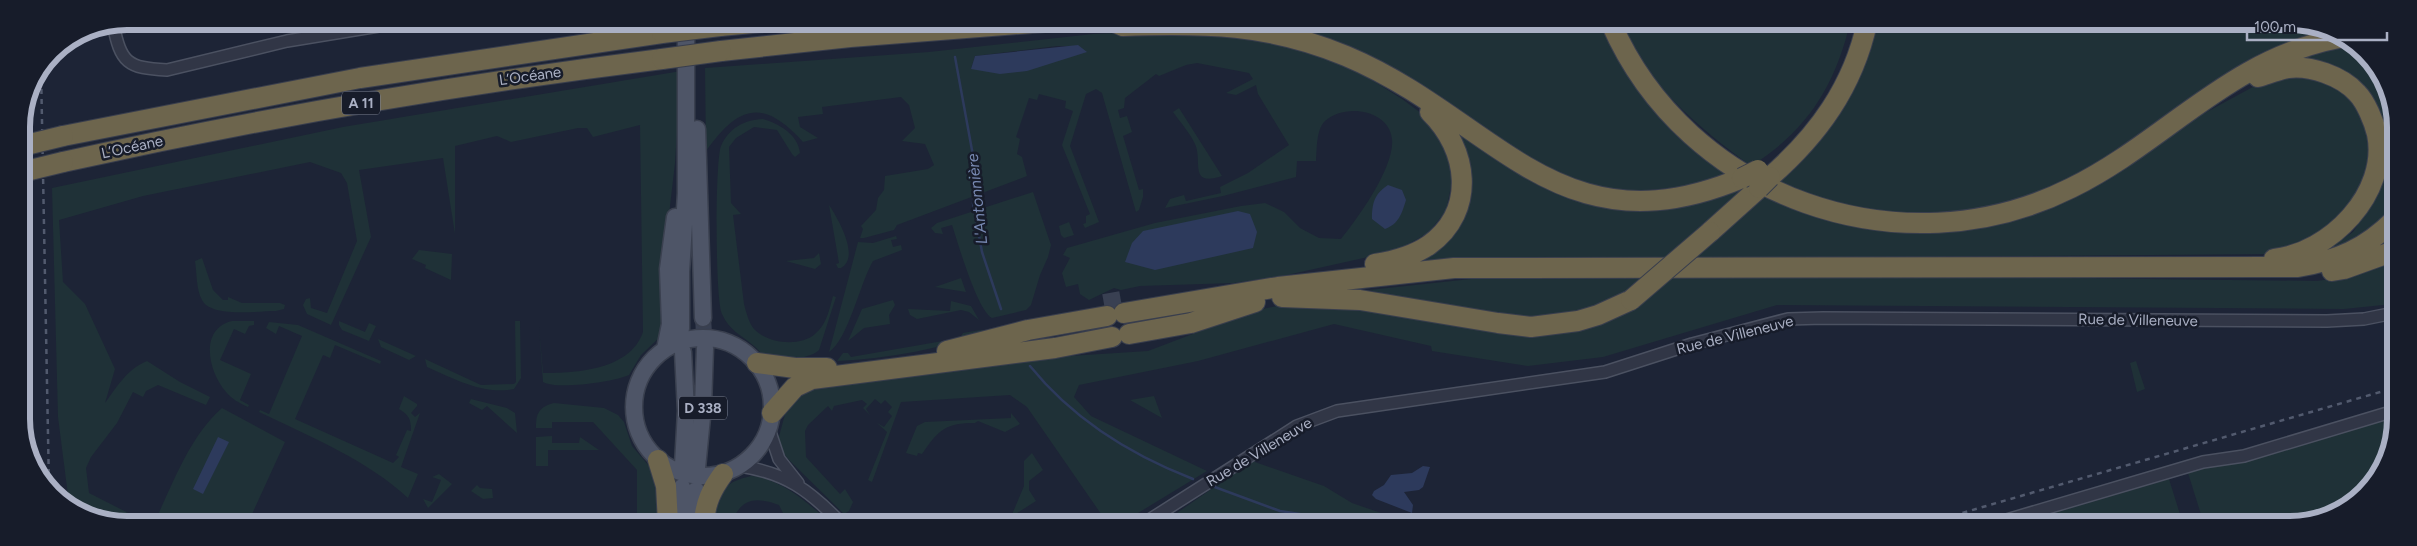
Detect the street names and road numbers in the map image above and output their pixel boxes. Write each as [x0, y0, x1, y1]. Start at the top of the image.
street label: L’Océane [498, 63, 562, 89]
road number: A 11 [342, 92, 380, 115]
street label: L’Océane [99, 132, 165, 162]
street label: Rue de Villeneuve [2078, 310, 2198, 330]
street label: Rue de Villeneuve [1675, 312, 1795, 358]
road number: D 338 [679, 396, 727, 419]
street label: Rue de Villeneuve [1203, 413, 1315, 491]

